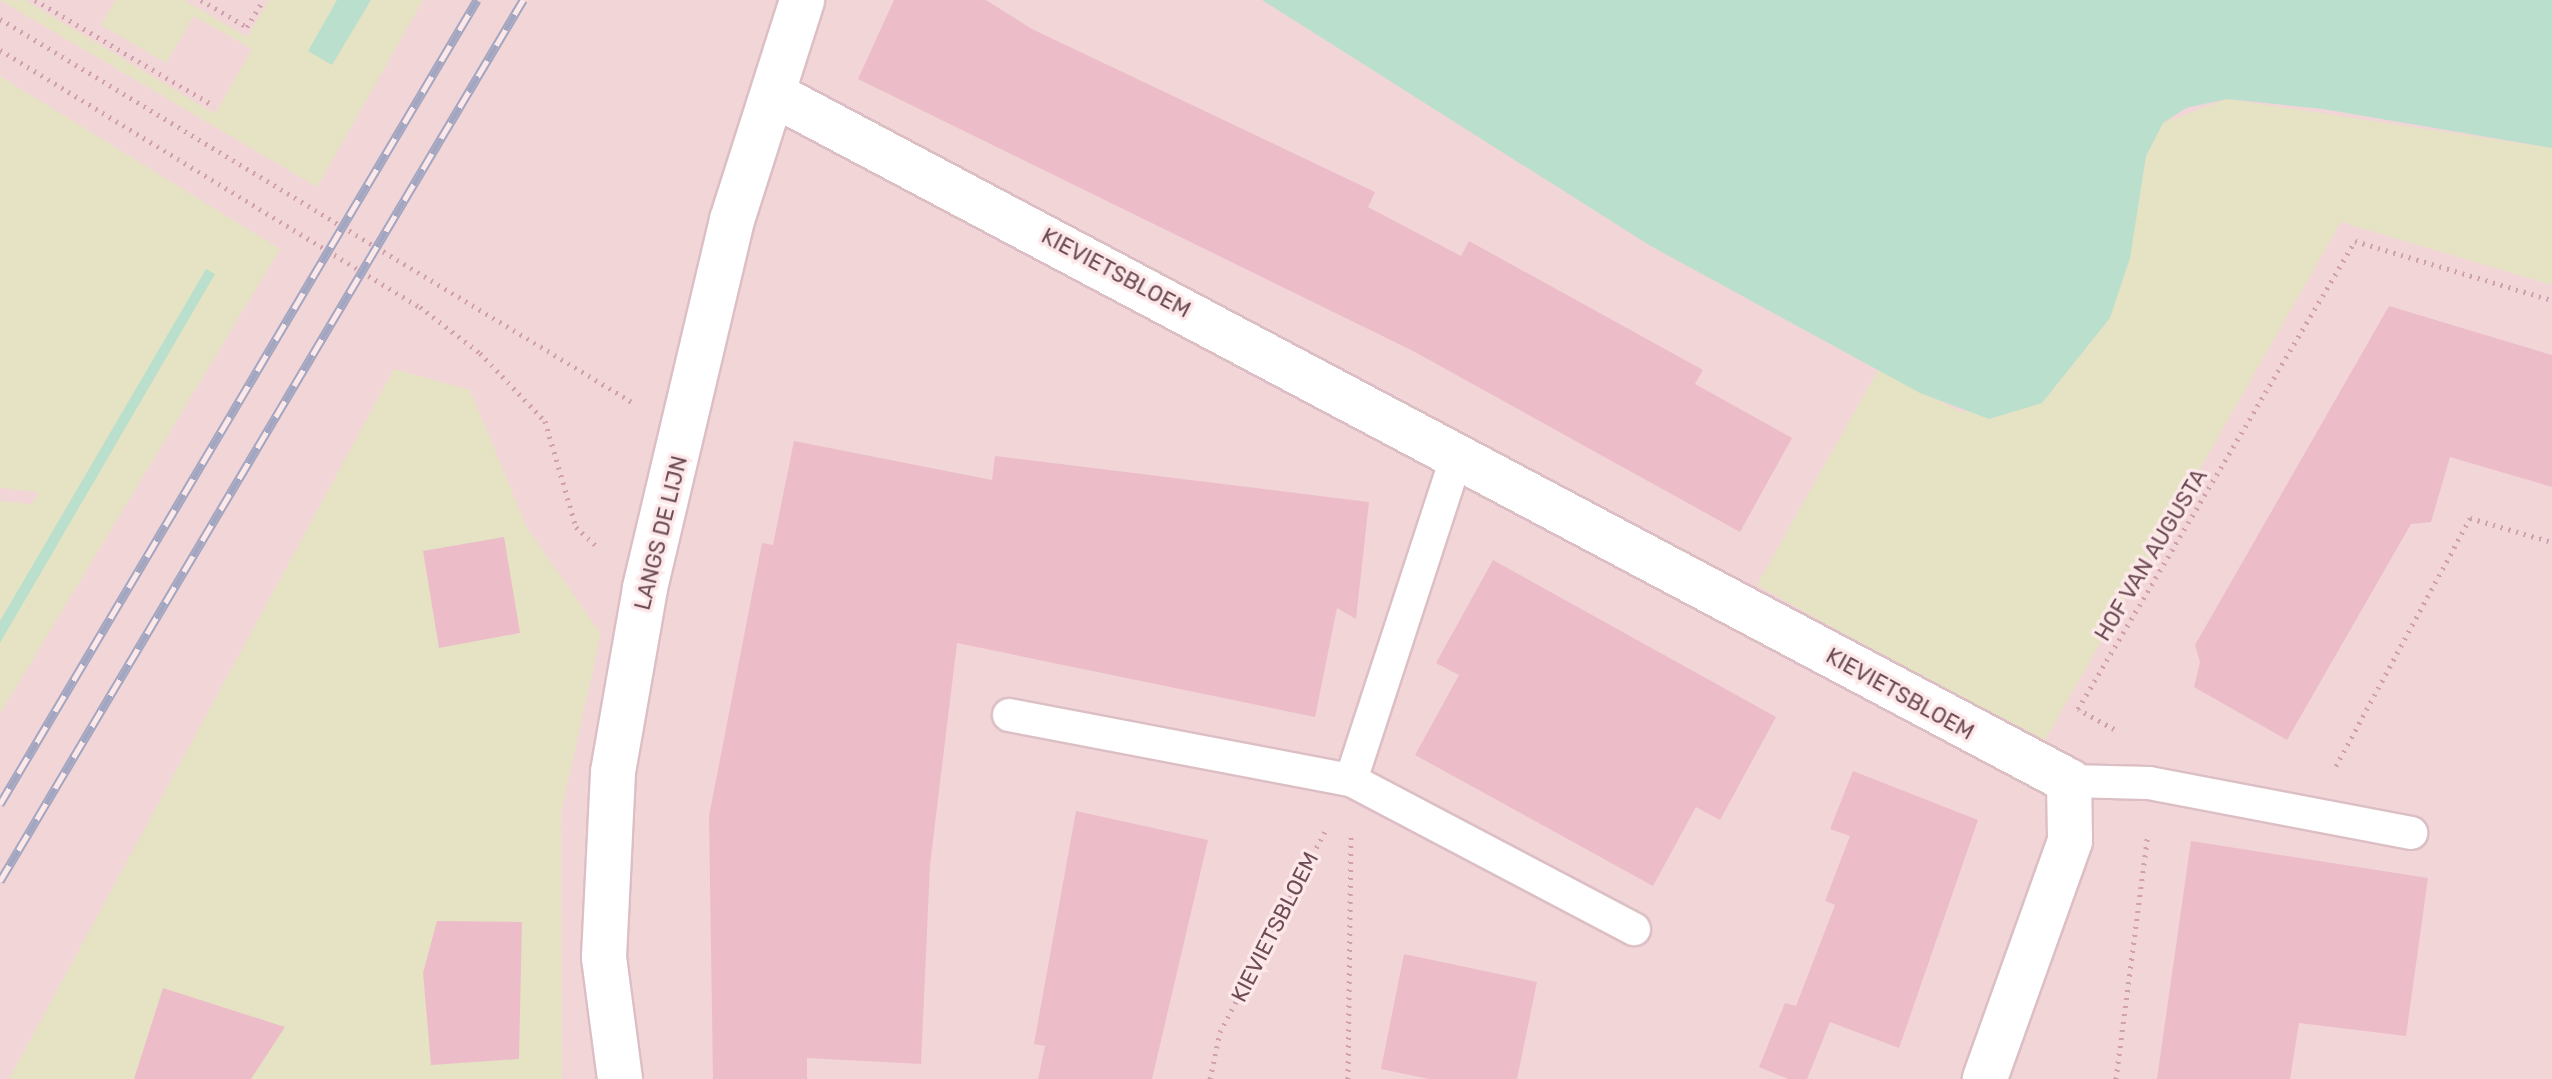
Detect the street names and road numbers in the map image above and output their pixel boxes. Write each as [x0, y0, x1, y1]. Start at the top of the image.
street label: KIEVIETSBLOEM [1037, 223, 1195, 323]
street label: LANGS DE LIJN [629, 453, 693, 613]
street label: HOF VAN AUGUSTA [2089, 464, 2213, 646]
street label: KIEVIETSBLOEM [1821, 642, 1979, 746]
street label: KIEVIETSBLOEM [1226, 847, 1324, 1007]

